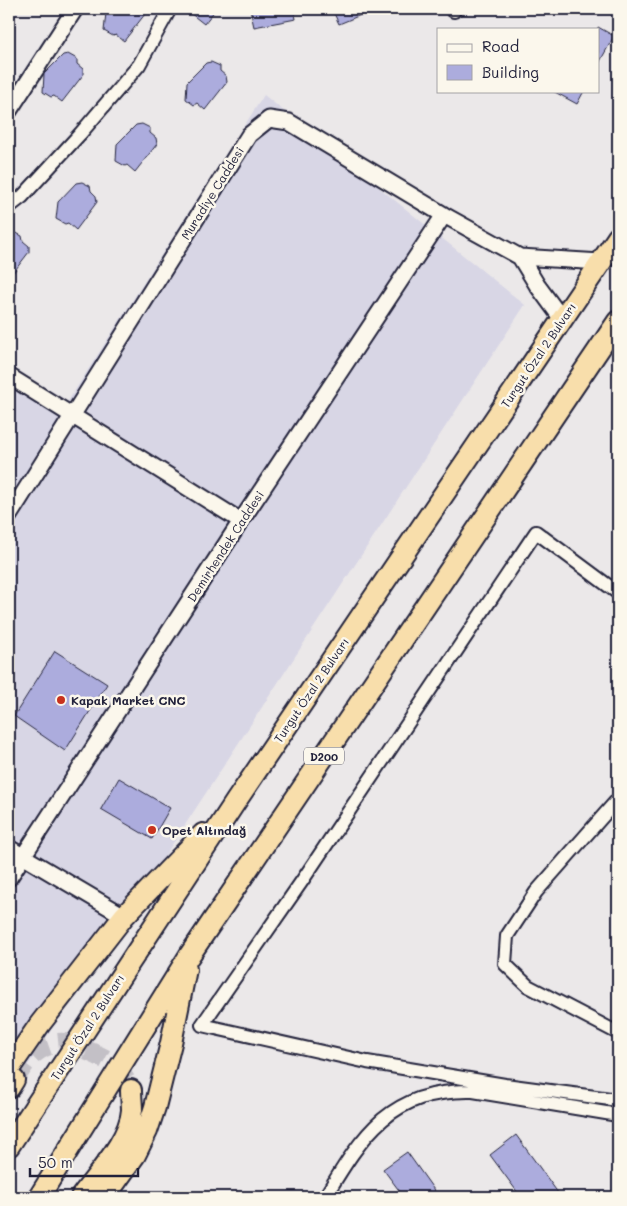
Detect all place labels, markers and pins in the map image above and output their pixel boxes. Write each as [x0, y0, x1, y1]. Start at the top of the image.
place label: Kapak Market CNC [71, 692, 186, 708]
marker: Kapak Market CNC [55, 694, 67, 706]
place label: Opet Altındağ [162, 822, 246, 838]
marker: Opet Altındağ [146, 824, 158, 836]

